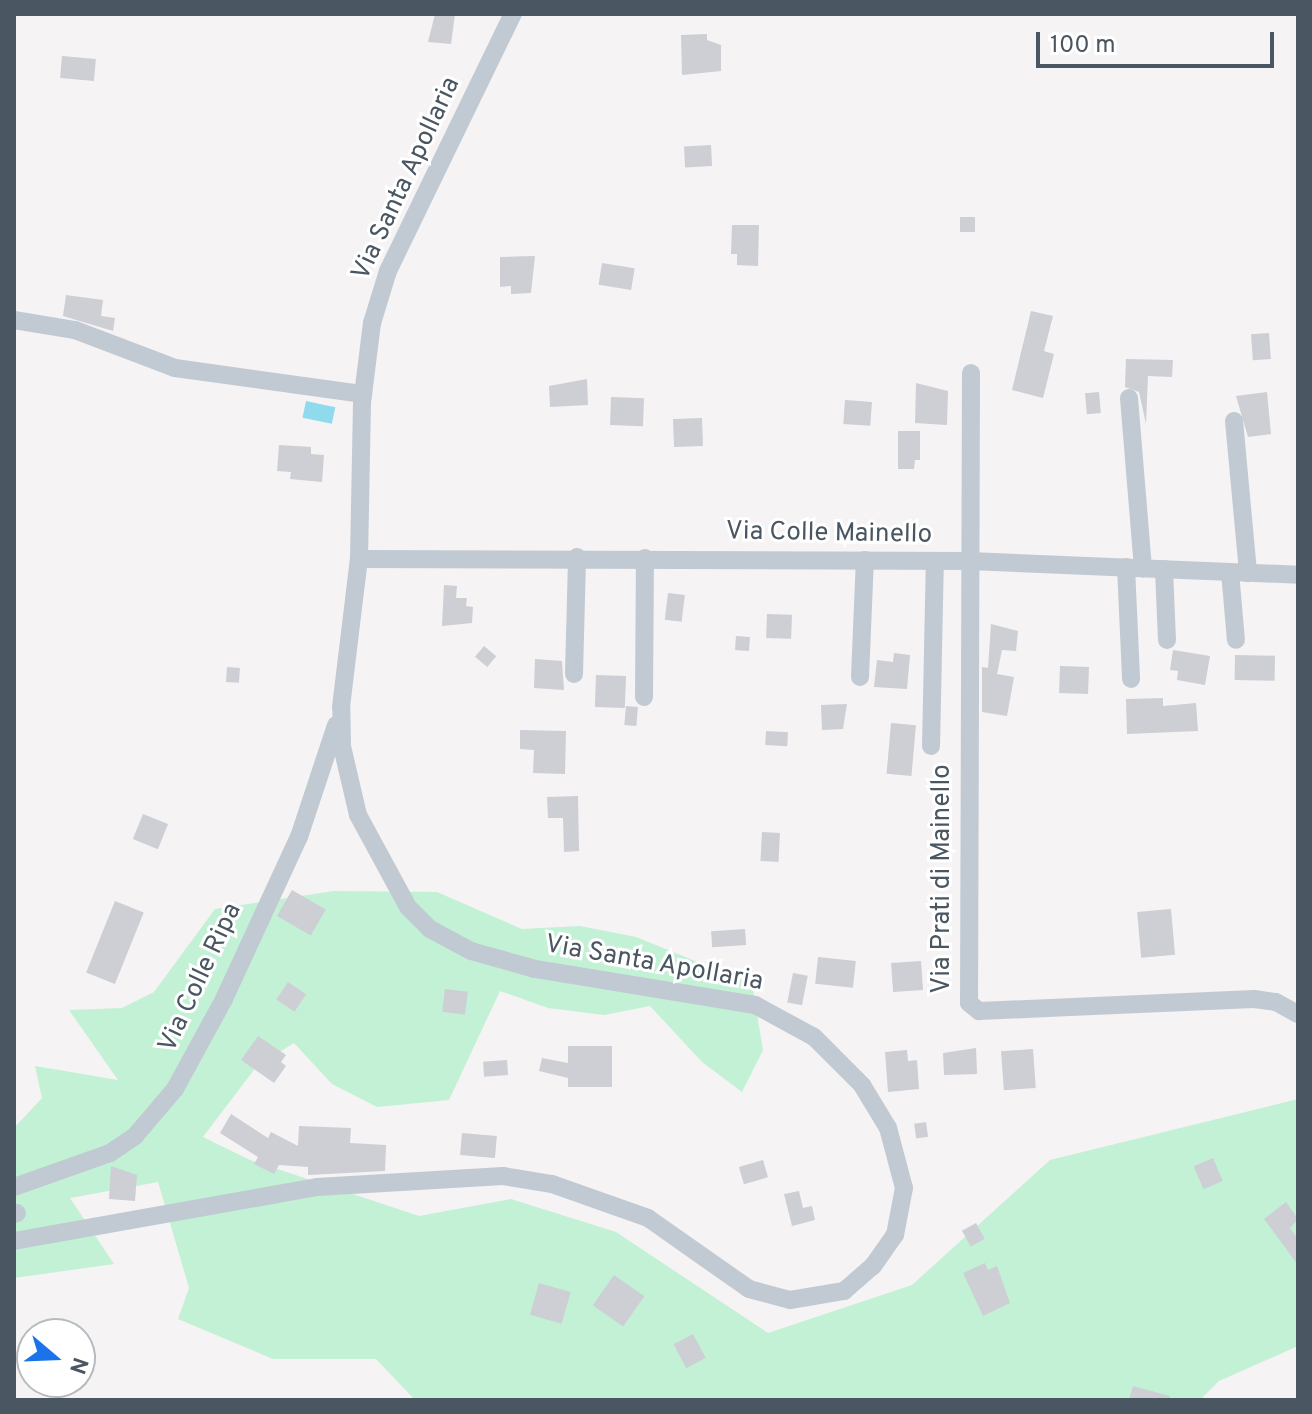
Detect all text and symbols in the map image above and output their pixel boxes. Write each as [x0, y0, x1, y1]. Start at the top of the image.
scale bar [1040, 16, 1278, 66]
text: 100 m [1050, 31, 1116, 61]
street label: Via Santa Apollaria [346, 72, 468, 286]
street label: Via Colle Mainello [726, 517, 932, 551]
street label: Via Prati di Mainello [927, 764, 959, 994]
street label: Via Colle Ripa [153, 898, 249, 1058]
street label: Via Santa Apollaria [542, 929, 766, 999]
north arrow [16, 1318, 96, 1398]
text: N [62, 1353, 93, 1377]

